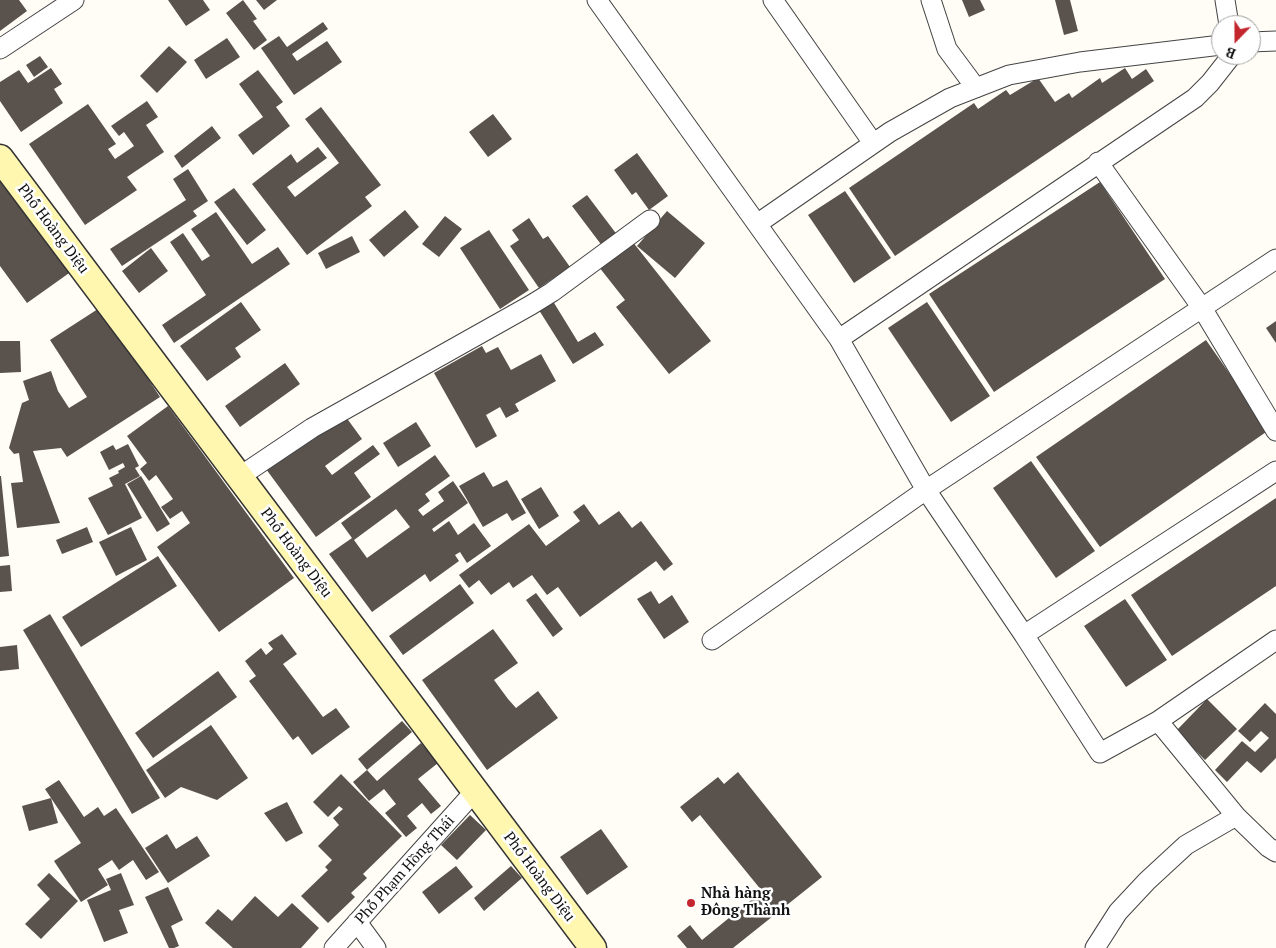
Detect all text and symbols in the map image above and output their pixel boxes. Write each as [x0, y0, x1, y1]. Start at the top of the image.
north arrow [1211, 15, 1261, 65]
text: B [1223, 43, 1238, 64]
street label: Phố Hoàng Diệu [14, 181, 92, 277]
street label: Phố Hoàng Diệu [257, 505, 335, 601]
street label: Phố Phạm Hồng Thái [352, 812, 458, 928]
street label: Phố Hoàng Diệu [500, 829, 578, 925]
place label: Nhà hàng Đông Thành [701, 885, 790, 920]
marker: Nhà hàng Đông Thành [685, 897, 697, 909]

